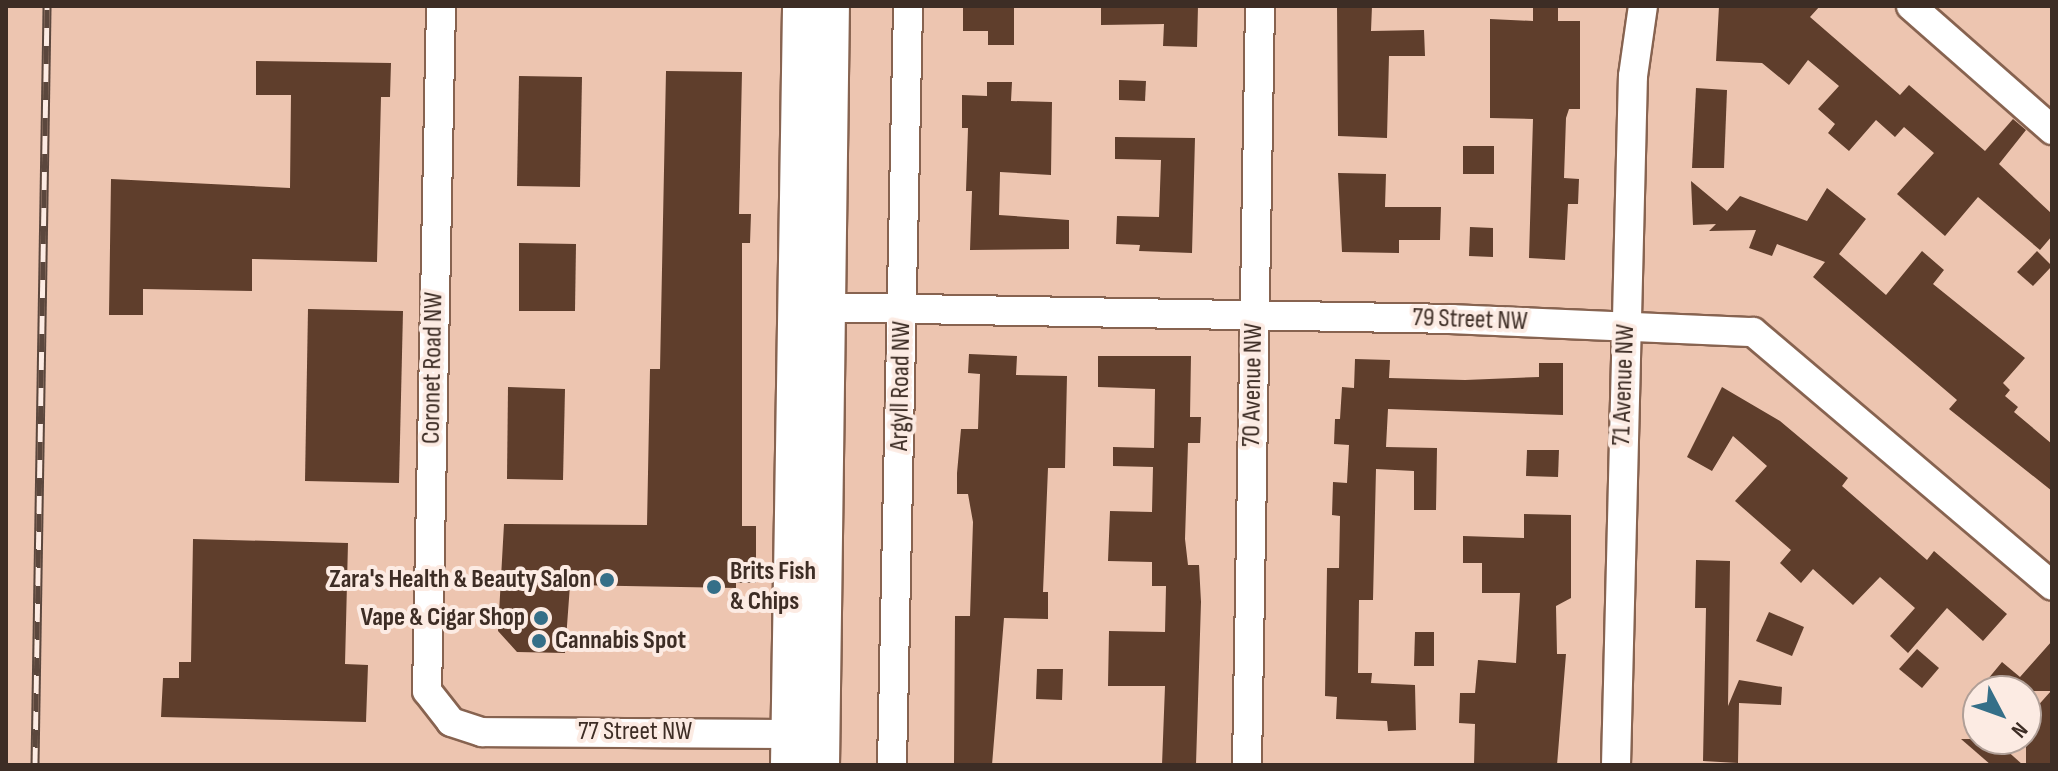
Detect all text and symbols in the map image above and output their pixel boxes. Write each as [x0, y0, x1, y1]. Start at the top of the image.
street label: Coronet Road NW [416, 292, 450, 444]
street label: 79 Street NW [1412, 302, 1528, 338]
street label: Argyll Road NW [884, 321, 918, 451]
street label: 70 Avenue NW [1236, 323, 1270, 447]
street label: 71 Avenue NW [1606, 324, 1642, 446]
place label: Brits Fish & Chips [730, 556, 816, 618]
place label: Zara's Health & Beauty Salon [329, 564, 591, 596]
marker: Zara's Health & Beauty Salon [598, 571, 616, 589]
marker: Brits Fish & Chips [705, 578, 723, 596]
place label: Vape & Cigar Shop [360, 602, 525, 634]
marker: Vape & Cigar Shop [532, 609, 550, 627]
place label: Cannabis Spot [555, 625, 686, 657]
marker: Cannabis Spot [530, 632, 548, 650]
north arrow [1962, 675, 2042, 755]
street label: 77 Street NW [578, 716, 692, 748]
text: N [2005, 716, 2033, 743]

